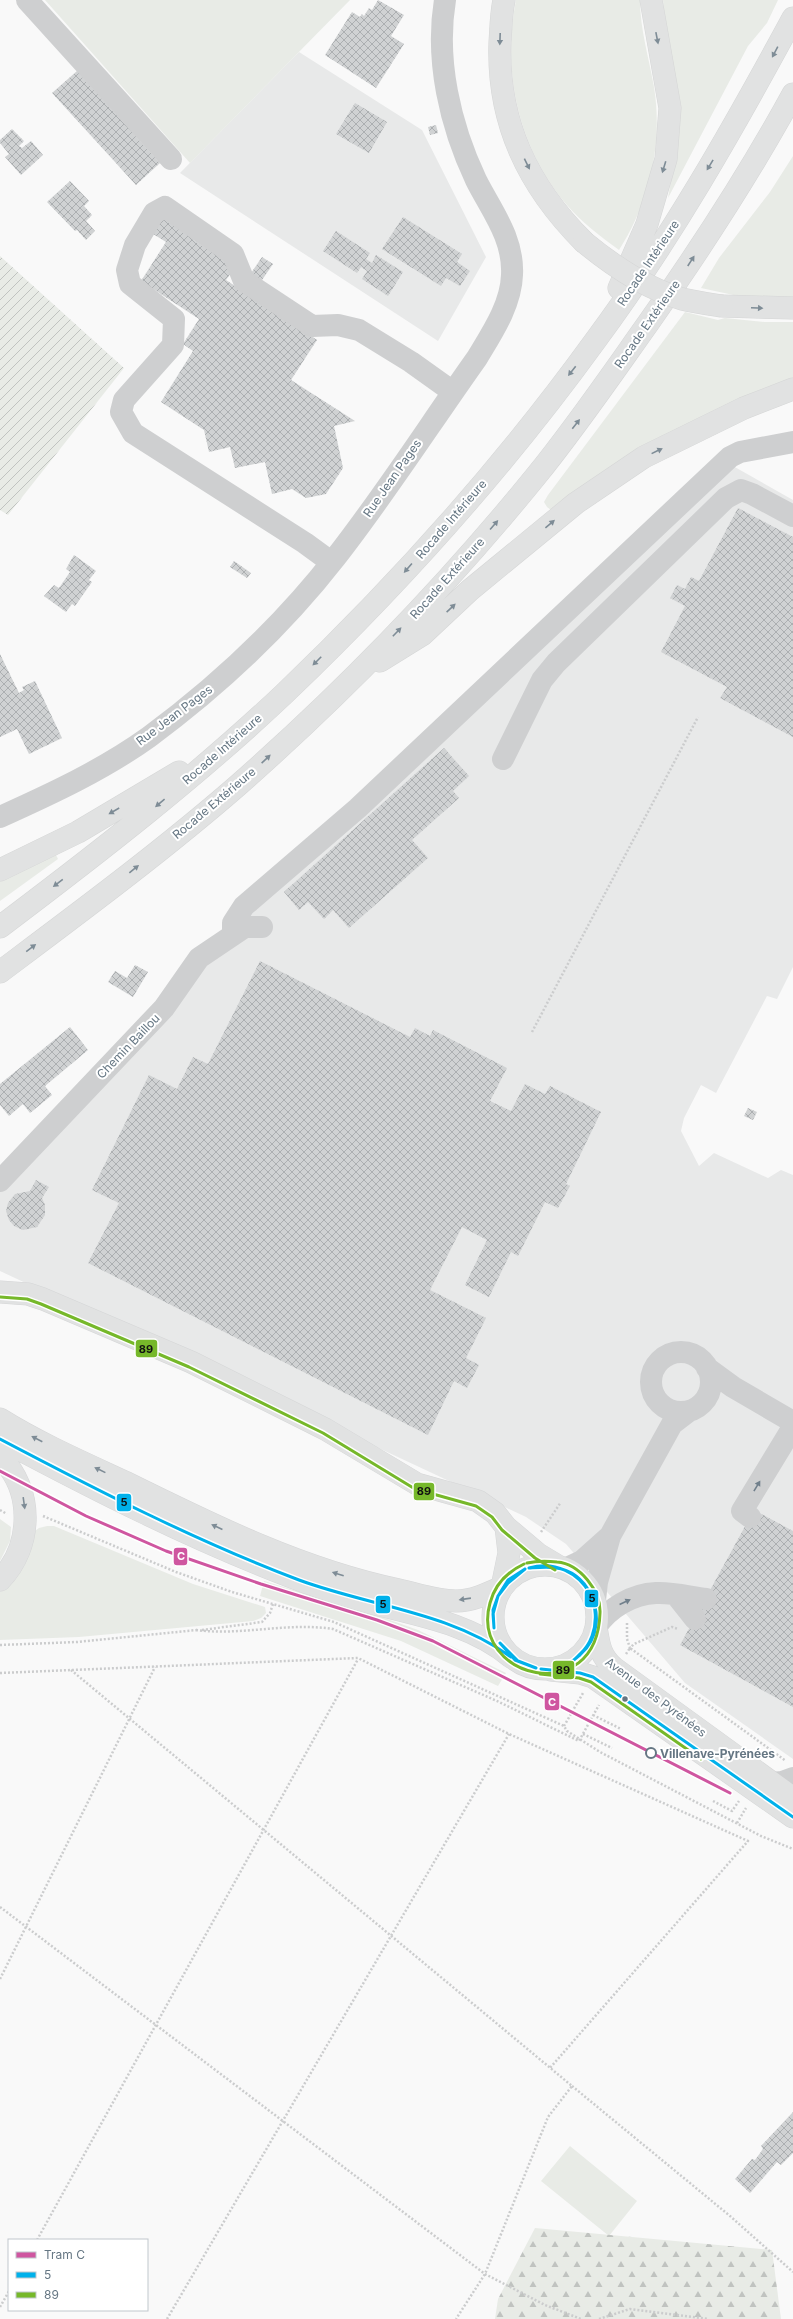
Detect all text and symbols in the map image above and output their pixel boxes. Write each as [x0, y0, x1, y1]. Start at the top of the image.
one-way arrow [654, 32, 660, 45]
one-way arrow [497, 33, 503, 46]
one-way arrow [771, 46, 778, 58]
one-way arrow [524, 158, 530, 170]
one-way arrow [706, 159, 713, 171]
one-way arrow [661, 161, 667, 173]
street label: Rocade Intérieure [614, 217, 682, 309]
one-way arrow [687, 256, 695, 266]
street label: Rocade Extérieure [611, 277, 683, 371]
one-way arrow [751, 305, 763, 312]
one-way arrow [568, 366, 576, 377]
one-way arrow [572, 419, 580, 430]
street label: Rue Jean Pages [360, 436, 424, 520]
one-way arrow [651, 447, 663, 454]
street label: Rocade Intérieure [412, 476, 490, 562]
one-way arrow [489, 520, 498, 530]
one-way arrow [545, 520, 555, 529]
street label: Rocade Extérieure [407, 534, 487, 622]
one-way arrow [404, 563, 413, 573]
one-way arrow [446, 603, 456, 613]
one-way arrow [392, 627, 402, 637]
one-way arrow [312, 656, 322, 665]
street label: Rue Jean Pages [133, 681, 215, 749]
street label: Rocade Intérieure [179, 710, 265, 788]
one-way arrow [261, 754, 271, 763]
street label: Rocade Extérieure [169, 764, 259, 842]
one-way arrow [154, 798, 165, 807]
one-way arrow [108, 807, 120, 814]
one-way arrow [129, 865, 140, 874]
one-way arrow [52, 879, 63, 887]
one-way arrow [26, 944, 37, 953]
street label: Chemin Baillou [93, 1010, 163, 1082]
line badge: 89 [135, 1339, 158, 1358]
text: 89 [139, 1342, 153, 1356]
one-way arrow [31, 1435, 42, 1442]
one-way arrow [94, 1467, 106, 1474]
one-way arrow [753, 1481, 760, 1492]
line badge: 89 [413, 1482, 435, 1501]
text: 89 [417, 1484, 431, 1498]
line badge: 5 [116, 1493, 132, 1512]
text: 5 [120, 1495, 128, 1509]
one-way arrow [21, 1497, 27, 1509]
one-way arrow [211, 1524, 223, 1530]
line badge: C [173, 1547, 188, 1566]
text: C [177, 1549, 185, 1563]
one-way arrow [332, 1571, 344, 1577]
line badge: 5 [584, 1589, 599, 1608]
text: 5 [588, 1591, 596, 1605]
line badge: 5 [375, 1595, 391, 1614]
one-way arrow [459, 1596, 471, 1602]
text: 5 [379, 1597, 387, 1611]
one-way arrow [619, 1599, 631, 1605]
street label: Avenue des Pyrénées [602, 1654, 710, 1740]
line badge: 89 [552, 1660, 575, 1680]
text: 89 [556, 1663, 570, 1677]
line badge: C [544, 1692, 560, 1711]
unlabelled marker [620, 1694, 630, 1704]
text: C [548, 1695, 556, 1709]
place label: Villenave-Pyrénées [660, 1746, 775, 1761]
marker: Villenave-Pyrénées [645, 1747, 657, 1759]
legend [8, 2239, 148, 2311]
text: Tram C [44, 2247, 85, 2262]
text: 5 [44, 2267, 51, 2282]
text: 89 [44, 2287, 59, 2302]

